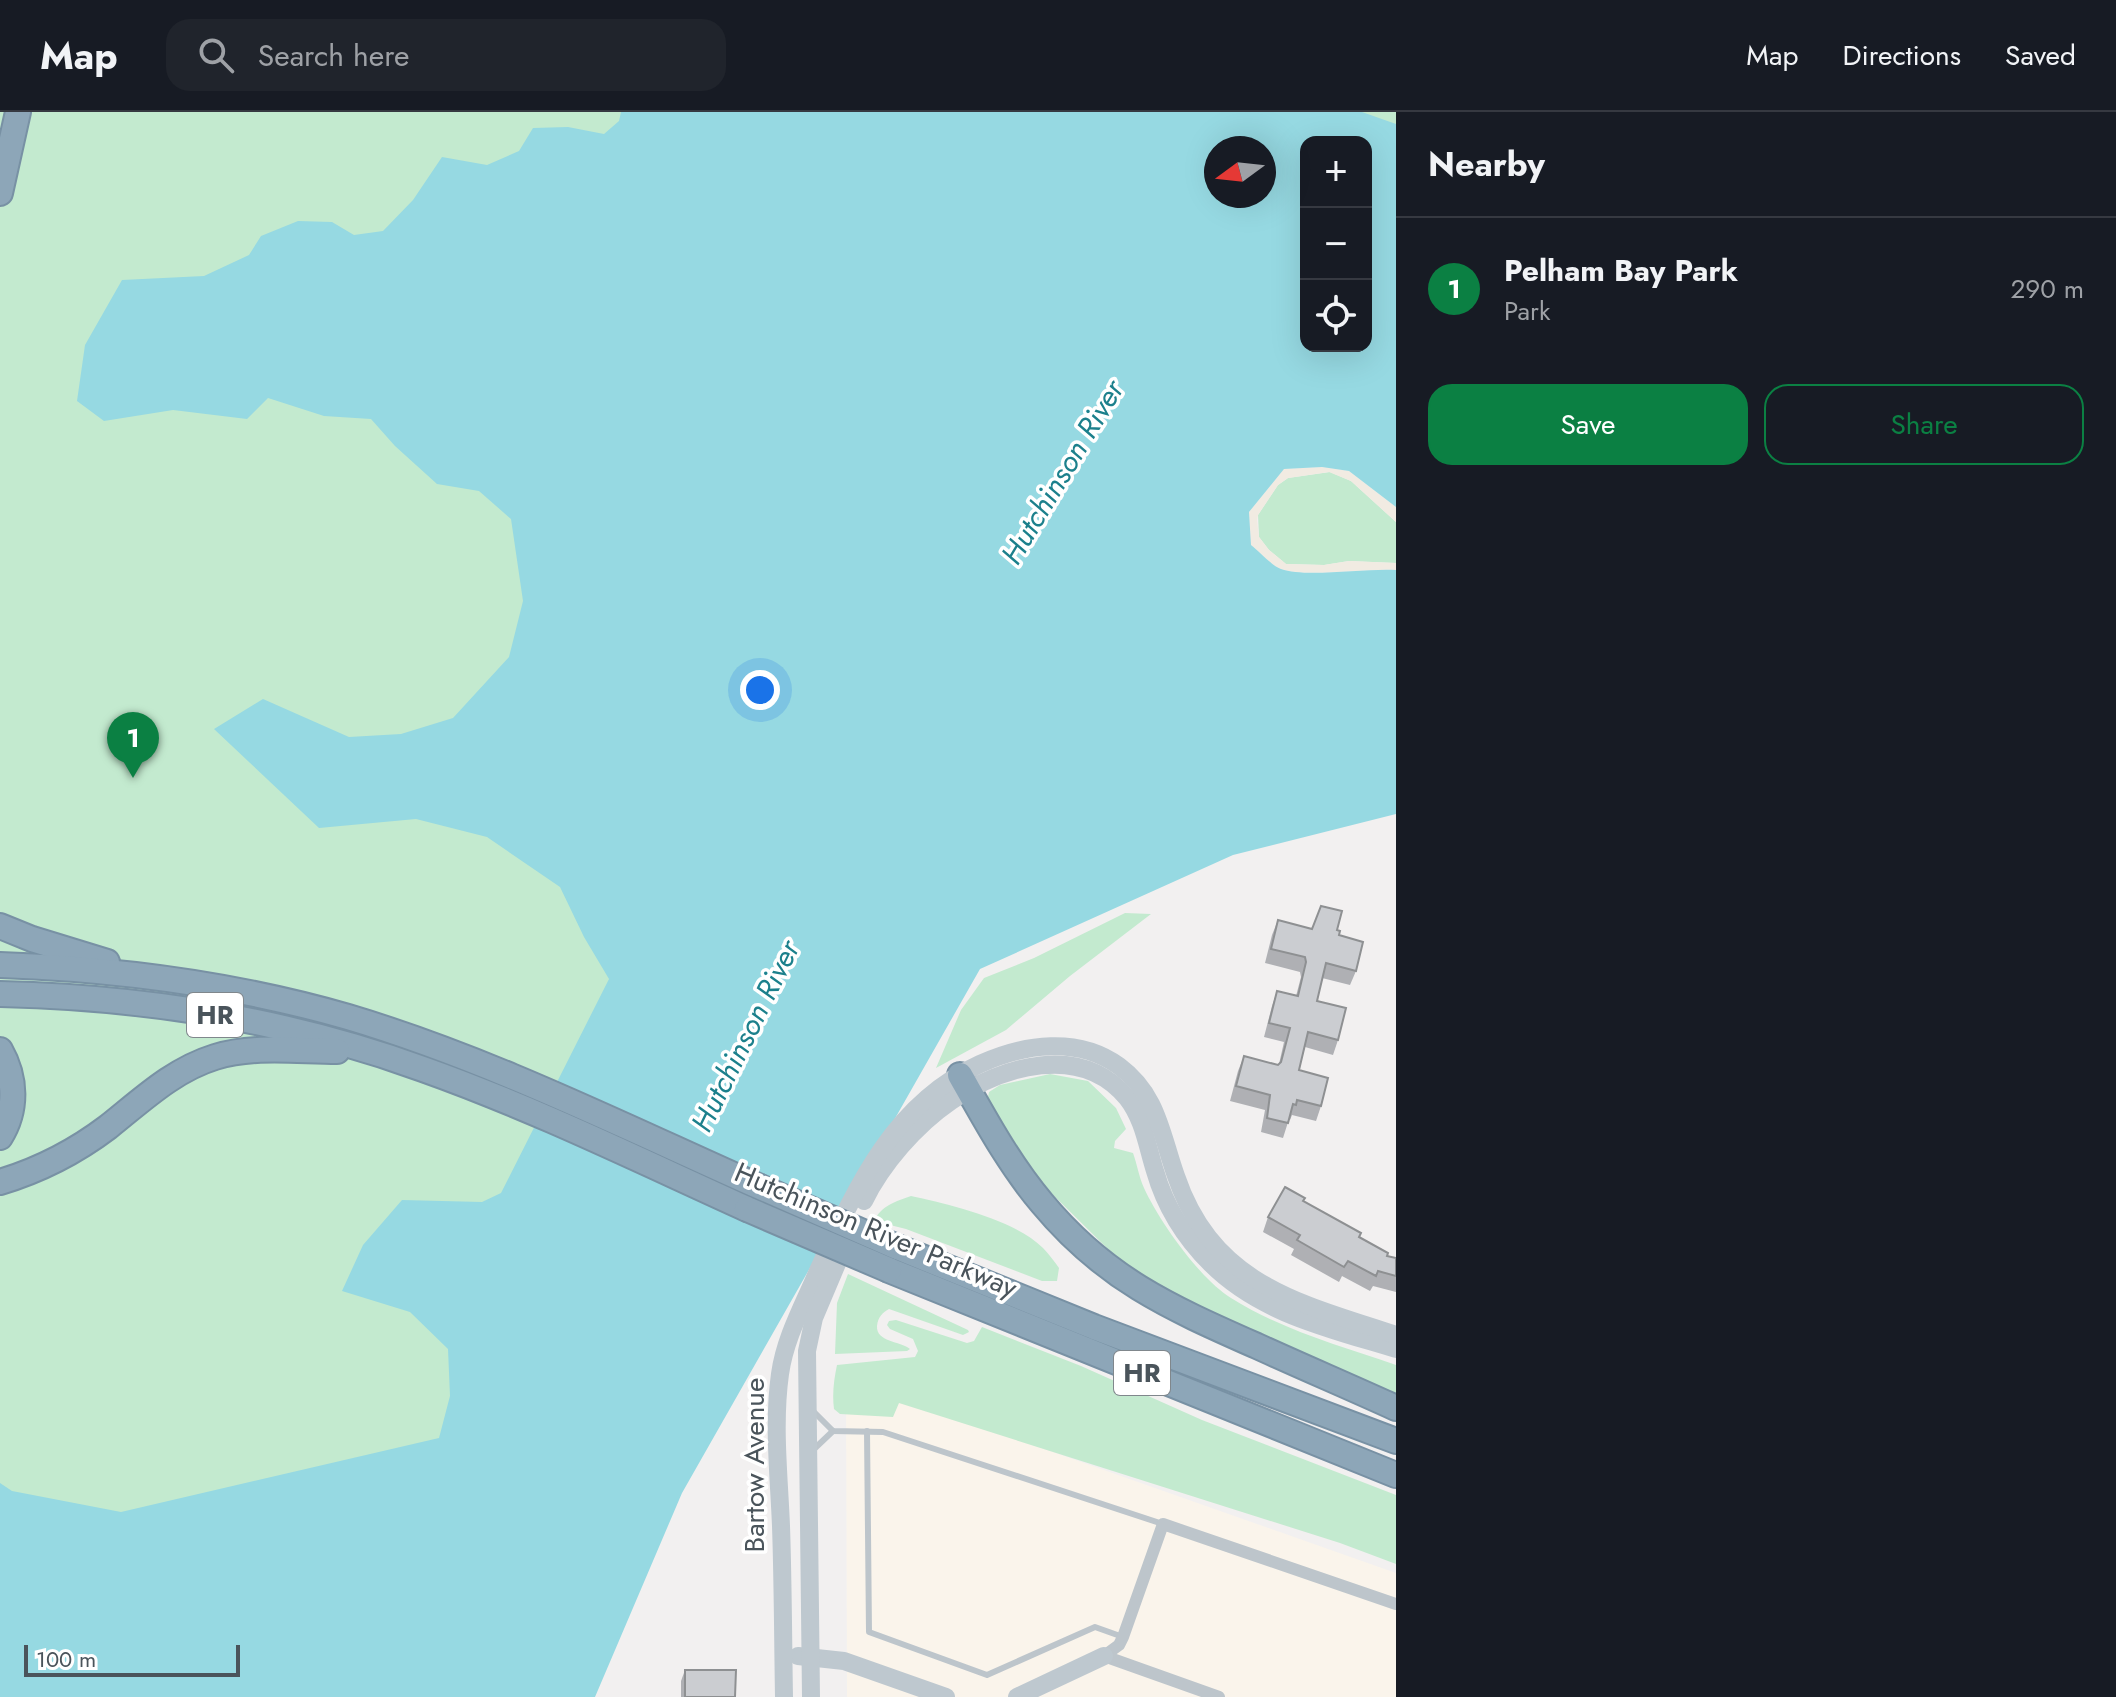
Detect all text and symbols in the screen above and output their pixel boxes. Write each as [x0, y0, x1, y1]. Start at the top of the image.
search box [166, 19, 726, 91]
text: Map [40, 28, 118, 83]
icon: search [194, 33, 238, 77]
text: Search here [258, 34, 410, 77]
text: Map [1746, 35, 1798, 76]
text: Directions [1842, 35, 1961, 76]
text: Saved [2005, 35, 2076, 76]
north arrow [1204, 136, 1276, 208]
map controls [1300, 136, 1372, 352]
button: + [1300, 136, 1372, 208]
text: Nearby [1428, 140, 1545, 189]
button: − [1300, 208, 1372, 280]
text: Pelham Bay Park [1504, 249, 1738, 292]
text: 1 [1447, 270, 1461, 308]
text: 290 m [2011, 270, 2084, 308]
button: locate [1300, 280, 1372, 352]
text: Park [1504, 292, 1550, 330]
water label: Hutchinson River [990, 370, 1135, 572]
button: Save [1428, 384, 1748, 465]
button: Share [1764, 384, 2084, 465]
your location [740, 670, 780, 710]
pin: 1 [107, 712, 159, 778]
water label: Hutchinson River [680, 931, 811, 1139]
road number: HR [187, 993, 243, 1037]
street label: Hutchinson River Parkway [728, 1152, 1024, 1308]
road number: HR [1114, 1351, 1170, 1395]
street label: Bartow Avenue [734, 1378, 775, 1552]
scale bar [24, 1641, 240, 1677]
text: 100 m [36, 1643, 96, 1675]

